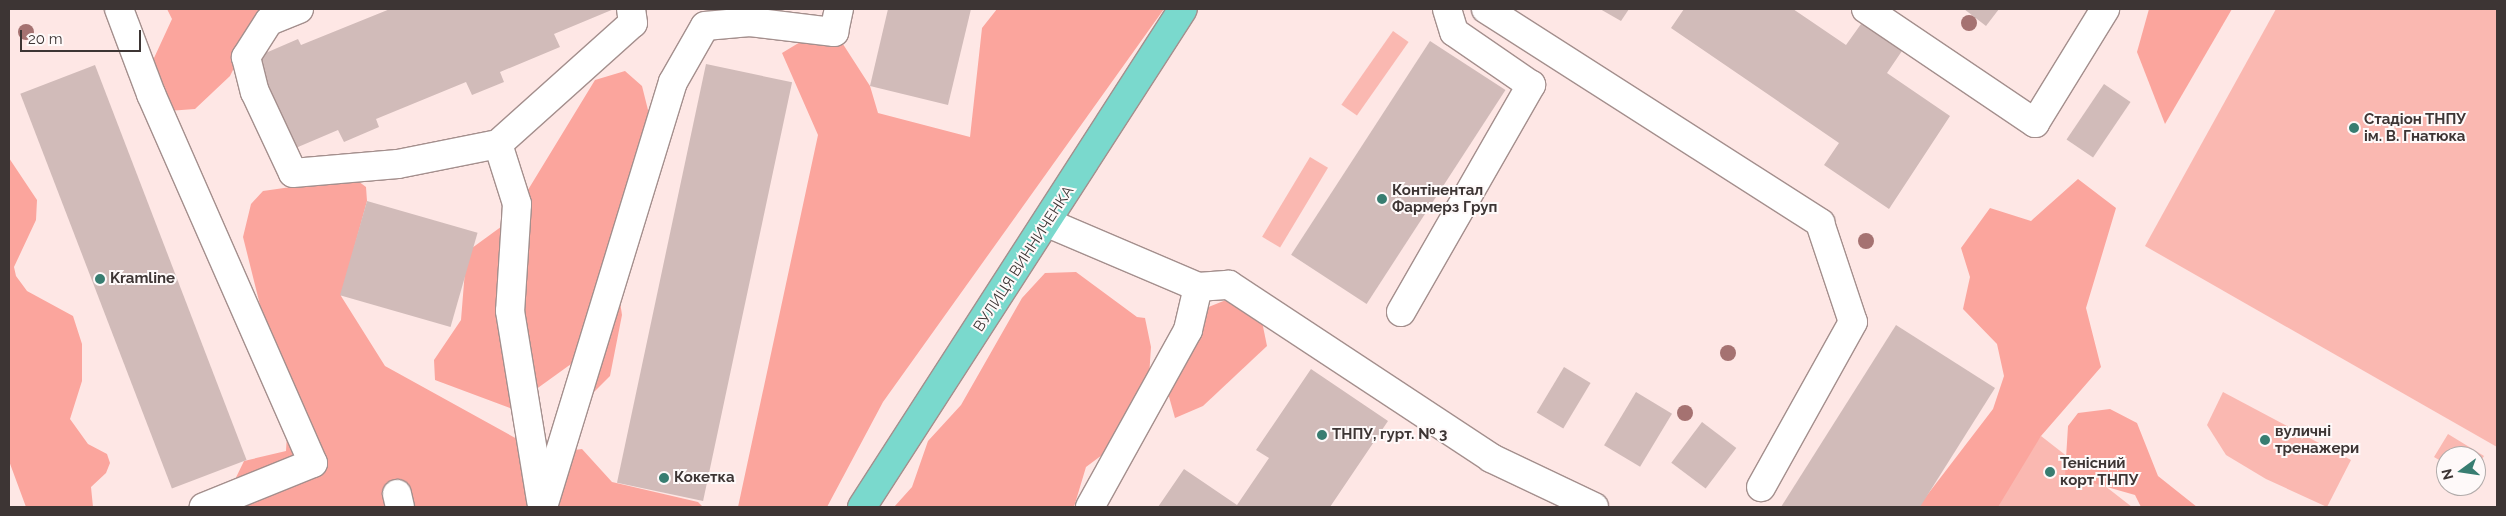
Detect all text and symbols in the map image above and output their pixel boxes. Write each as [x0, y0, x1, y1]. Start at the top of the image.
scale bar [22, 20, 144, 52]
text: 20 m [28, 30, 63, 48]
place label: Стадіон ТНПУ ім. В. Гнатюка [2364, 110, 2466, 145]
marker: Стадіон ТНПУ ім. В. Гнатюка [2348, 122, 2360, 134]
place label: Контінентал Фармерз Груп [1392, 181, 1497, 216]
street label: ВУЛИЦЯ ВИННИЧЕНКА [970, 183, 1078, 335]
marker: Контінентал Фармерз Груп [1376, 193, 1388, 205]
place label: Kramline [110, 270, 175, 288]
marker: Kramline [94, 273, 106, 285]
place label: вуличні тренажери [2275, 422, 2359, 457]
place label: ТНПУ, гурт. № 3 [1332, 426, 1447, 444]
marker: ТНПУ, гурт. № 3 [1316, 429, 1328, 441]
marker: вуличні тренажери [2259, 434, 2271, 446]
north arrow [2436, 446, 2486, 496]
place label: Тенісний корт ТНПУ [2060, 454, 2139, 489]
marker: Тенісний корт ТНПУ [2044, 466, 2056, 478]
text: N [2438, 467, 2456, 482]
place label: Кокетка [674, 469, 735, 487]
marker: Кокетка [658, 472, 670, 484]

